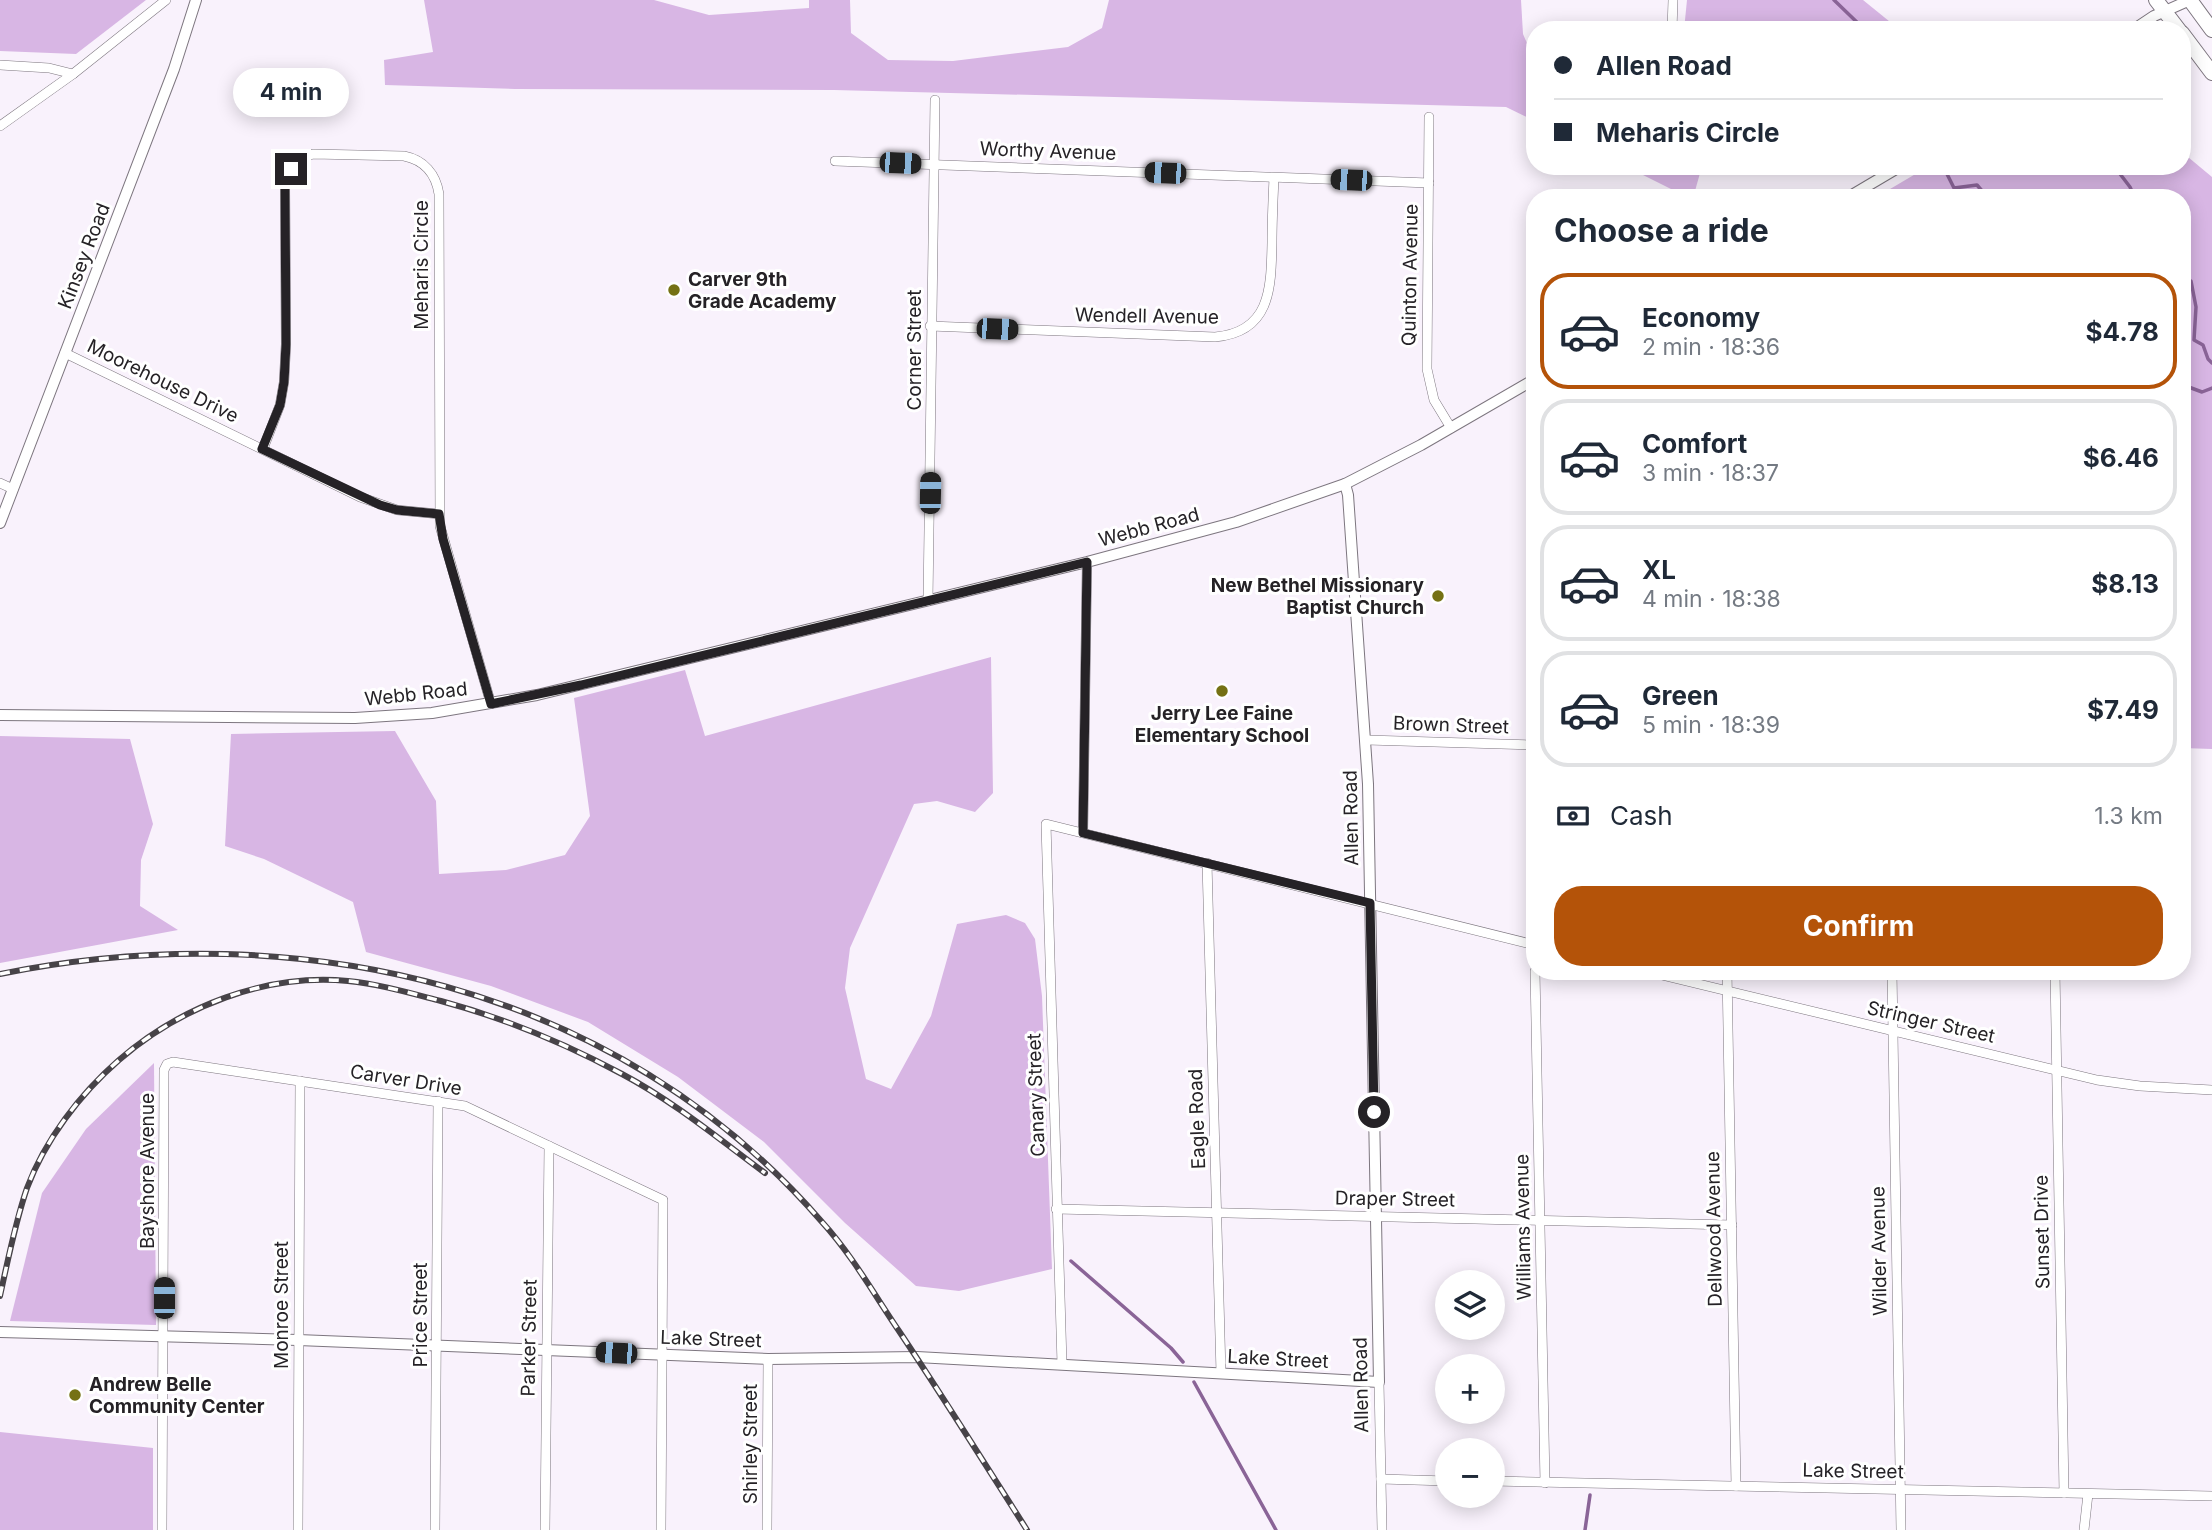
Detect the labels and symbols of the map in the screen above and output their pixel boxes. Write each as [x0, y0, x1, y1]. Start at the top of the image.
callout: 4 min [233, 68, 349, 116]
street label: Worthy Avenue [979, 137, 1117, 165]
car [879, 152, 922, 174]
route end [275, 153, 307, 185]
car [1144, 162, 1187, 184]
car [1330, 169, 1373, 191]
street label: Kinsey Road [53, 200, 115, 312]
street label: Meharis Circle [410, 200, 433, 330]
street label: Quinton Avenue [1397, 204, 1423, 346]
place label: Carver 9th Grade Academy [688, 268, 837, 313]
marker: Carver 9th Grade Academy [666, 282, 682, 298]
street label: Corner Street [903, 289, 926, 411]
street label: Wendell Avenue [1075, 303, 1219, 329]
car [976, 318, 1019, 340]
street label: Moorehouse Drive [84, 334, 242, 428]
car [920, 472, 941, 514]
street label: Webb Road [1096, 503, 1202, 551]
place label: New Bethel Missionary Baptist Church [1211, 574, 1425, 619]
marker: New Bethel Missionary Baptist Church [1430, 588, 1446, 604]
street label: Webb Road [363, 677, 469, 711]
marker: Jerry Lee Faine Elementary School [1214, 683, 1230, 699]
place label: Jerry Lee Faine Elementary School [1135, 702, 1309, 747]
street label: Brown Street [1393, 711, 1509, 739]
street label: Allen Road [1339, 770, 1363, 866]
street label: Stringer Street [1865, 996, 1997, 1048]
street label: Canary Street [1022, 1033, 1050, 1157]
street label: Carver Drive [348, 1060, 464, 1100]
street label: Eagle Road [1184, 1068, 1210, 1170]
street label: Bayshore Avenue [136, 1093, 159, 1249]
route start [1358, 1096, 1390, 1128]
street label: Dellwood Avenue [1701, 1151, 1727, 1307]
street label: Williams Avenue [1510, 1154, 1536, 1300]
street label: Sunset Drive [2030, 1175, 2054, 1289]
street label: Draper Street [1335, 1186, 1455, 1212]
street label: Wilder Avenue [1866, 1186, 1892, 1316]
street label: Monroe Street [270, 1241, 293, 1369]
street label: Price Street [409, 1262, 432, 1368]
car [154, 1277, 175, 1319]
street label: Parker Street [516, 1279, 542, 1397]
street label: Lake Street [660, 1326, 762, 1352]
street label: Allen Road [1349, 1337, 1373, 1433]
car [595, 1341, 638, 1365]
street label: Lake Street [1227, 1345, 1329, 1373]
place label: Andrew Belle Community Center [89, 1373, 265, 1418]
street label: Shirley Street [739, 1384, 762, 1504]
marker: Andrew Belle Community Center [67, 1387, 83, 1403]
street label: Lake Street [1802, 1459, 1904, 1483]

